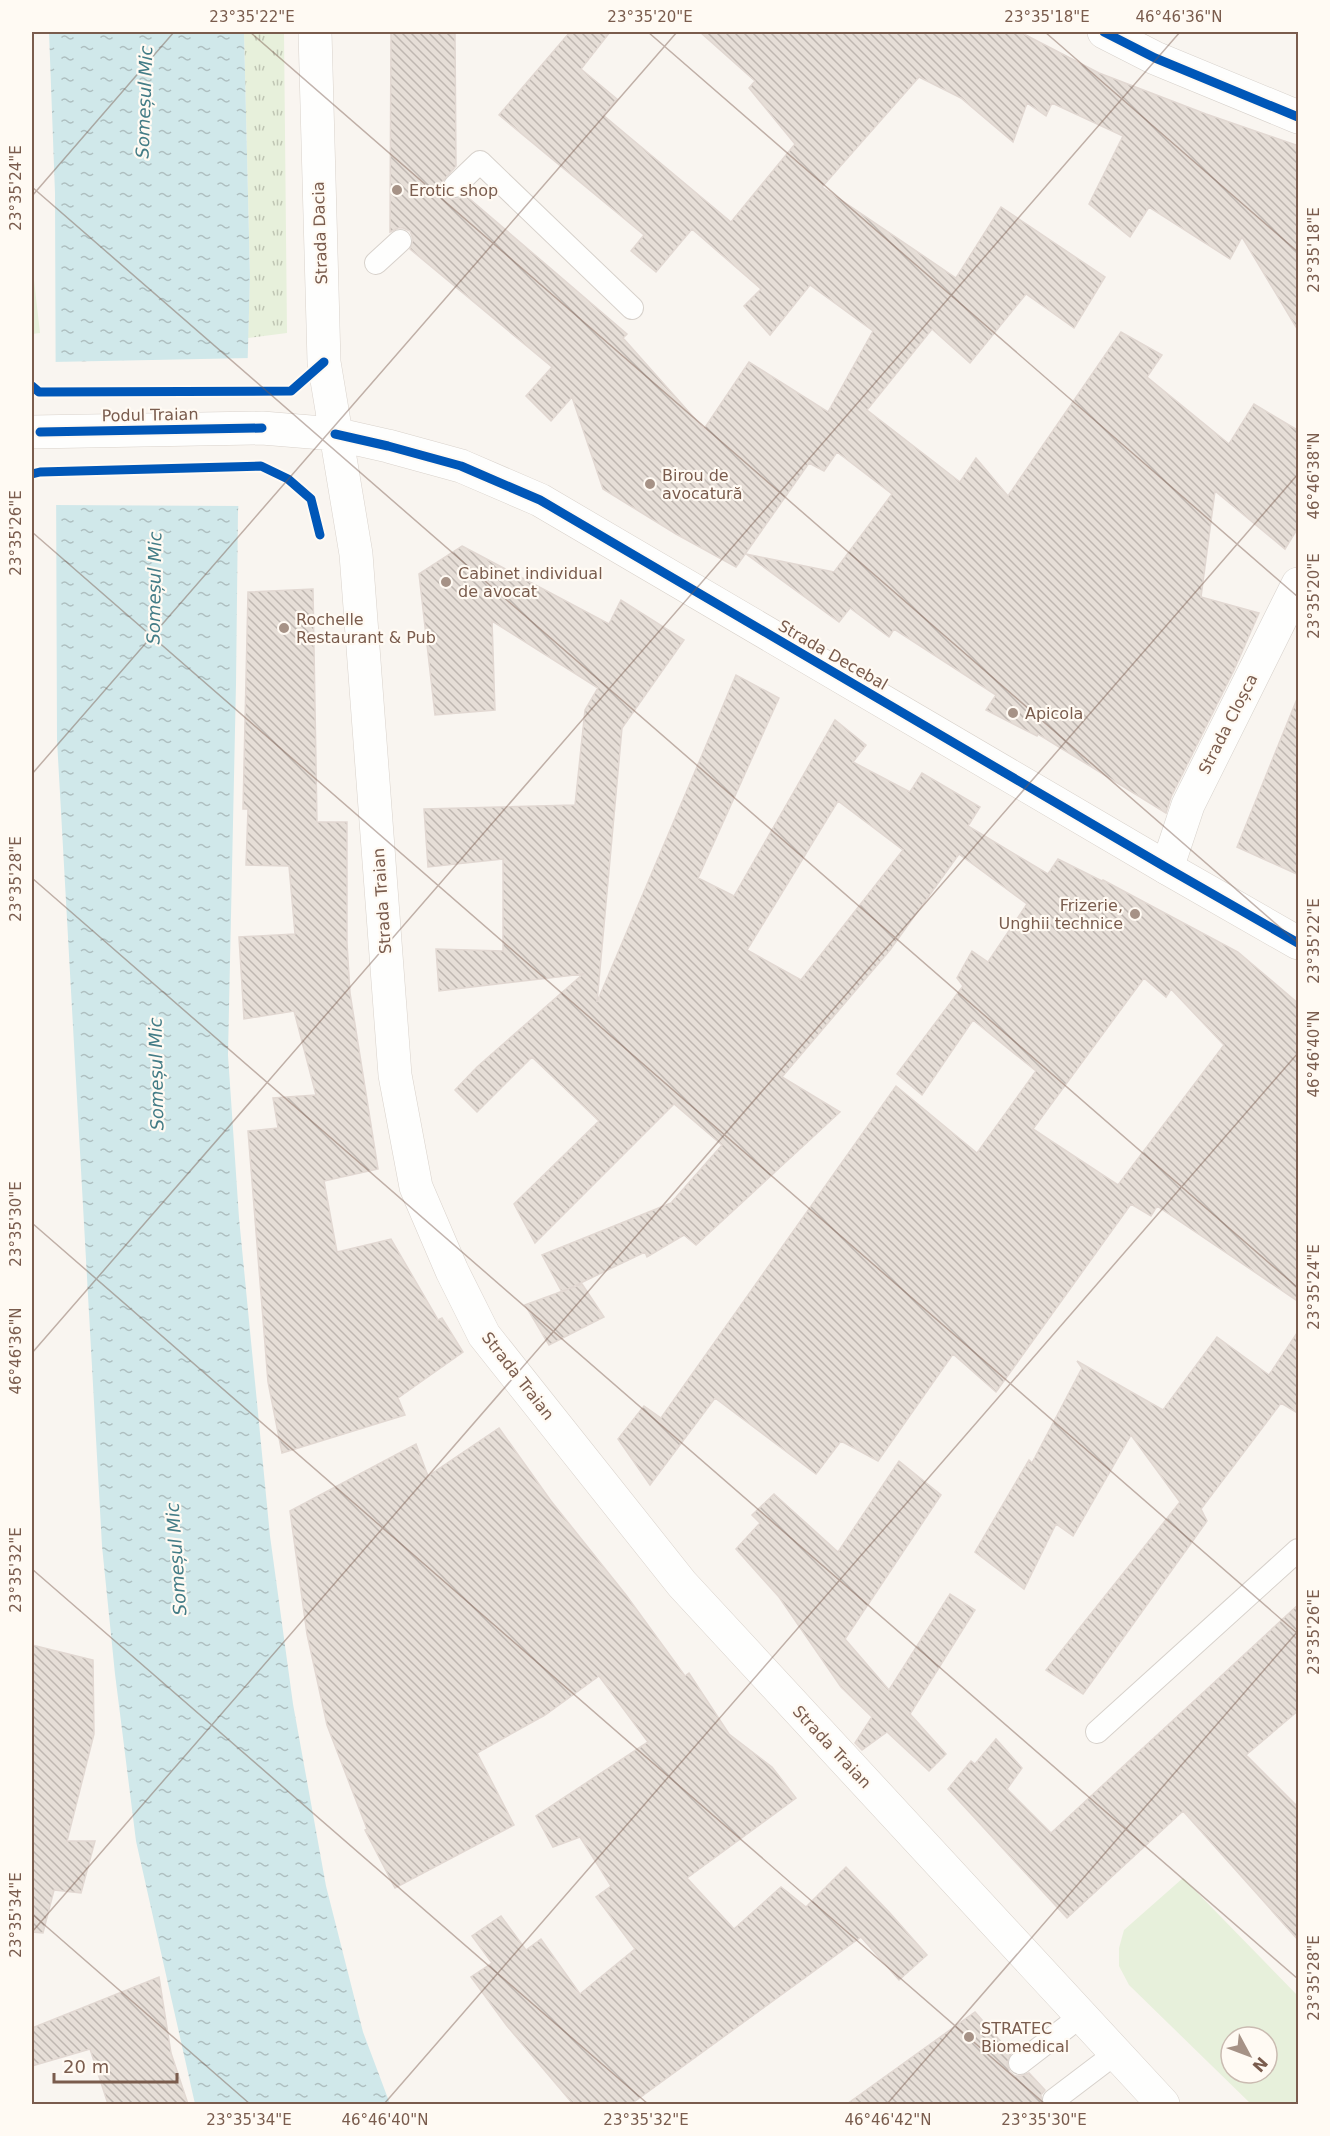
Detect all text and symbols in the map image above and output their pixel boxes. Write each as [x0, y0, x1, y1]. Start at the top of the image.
text: 23°35'22"E [209, 8, 295, 26]
text: 23°35'20"E [607, 8, 693, 26]
text: 23°35'18"E [1004, 8, 1090, 26]
text: 46°46'36"N [1135, 8, 1223, 26]
water label: Someșul Mic [132, 45, 156, 159]
text: 23°35'24"E [7, 145, 25, 231]
street label: Strada Dacia [309, 181, 331, 285]
place label: Erotic shop [409, 181, 498, 200]
marker: Erotic shop [390, 183, 404, 197]
text: 23°35'18"E [1305, 207, 1323, 293]
street label: Podul Traian [101, 405, 199, 425]
text: 46°46'38"N [1305, 432, 1323, 520]
place label: Birou de avocatură [662, 466, 742, 503]
marker: Birou de avocatură [643, 477, 657, 491]
text: 23°35'26"E [7, 490, 25, 576]
water label: Someșul Mic [143, 531, 165, 645]
text: 23°35'20"E [1305, 553, 1323, 639]
place label: Cabinet individual de avocat [458, 564, 603, 601]
marker: Cabinet individual de avocat [439, 575, 453, 589]
place label: Rochelle Restaurant & Pub [296, 610, 436, 647]
street label: Strada Decebal [775, 616, 891, 694]
marker: Rochelle Restaurant & Pub [277, 621, 291, 635]
street label: Strada Cloșca [1195, 671, 1261, 777]
place label: Apicola [1025, 704, 1083, 723]
marker: Apicola [1006, 706, 1020, 720]
text: 23°35'28"E [7, 836, 25, 922]
street label: Strada Traian [369, 847, 395, 955]
place label: Frizerie, Unghii technice [999, 896, 1123, 933]
text: 23°35'22"E [1305, 898, 1323, 984]
marker: Frizerie, Unghii technice [1128, 907, 1142, 921]
text: 46°46'40"N [1305, 1010, 1323, 1098]
water label: Someșul Mic [145, 1017, 167, 1131]
text: 23°35'30"E [7, 1181, 25, 1267]
text: 23°35'24"E [1305, 1244, 1323, 1330]
text: 46°46'36"N [7, 1307, 25, 1395]
street label: Strada Traian [478, 1328, 558, 1424]
water label: Someșul Mic [162, 1502, 190, 1616]
text: 23°35'32"E [7, 1527, 25, 1613]
text: 23°35'26"E [1305, 1589, 1323, 1675]
street label: Strada Traian [789, 1702, 875, 1792]
text: 23°35'34"E [7, 1872, 25, 1958]
text: 23°35'28"E [1305, 1935, 1323, 2021]
place label: STRATEC Biomedical [981, 2019, 1069, 2056]
north arrow [1219, 2025, 1279, 2085]
marker: STRATEC Biomedical [962, 2030, 976, 2044]
scale bar [54, 2046, 177, 2084]
text: N [1248, 2053, 1272, 2076]
text: 20 m [63, 2056, 109, 2077]
text: 23°35'34"E [206, 2111, 292, 2129]
text: 46°46'40"N [341, 2111, 429, 2129]
text: 23°35'32"E [603, 2111, 689, 2129]
text: 46°46'42"N [844, 2111, 932, 2129]
text: 23°35'30"E [1001, 2111, 1087, 2129]

